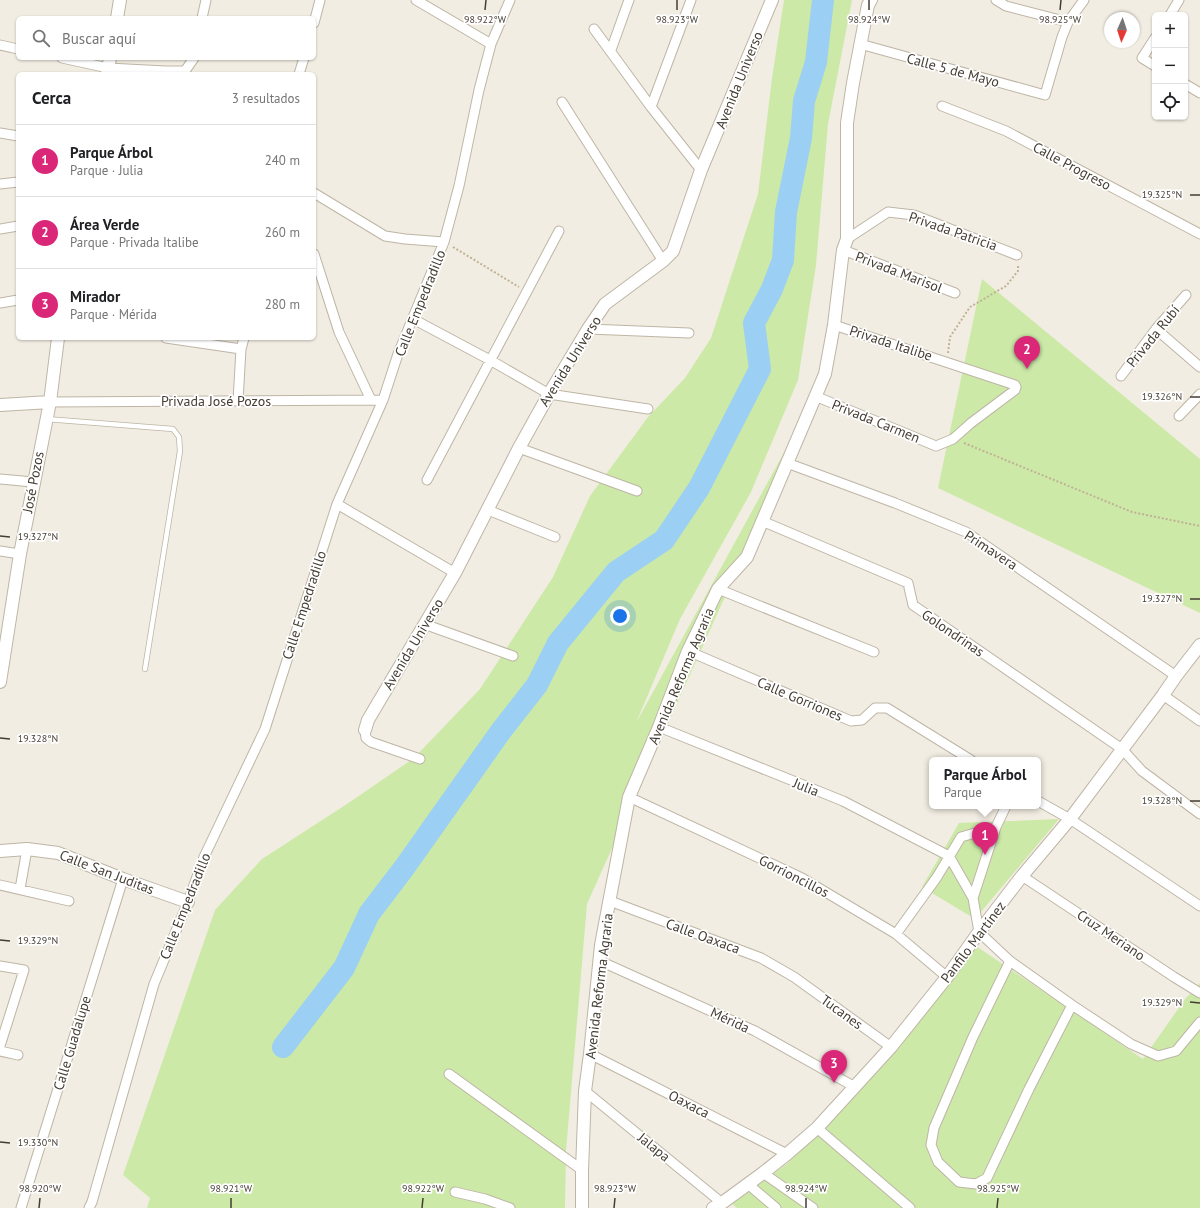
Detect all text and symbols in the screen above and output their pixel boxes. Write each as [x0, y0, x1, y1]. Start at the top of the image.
north arrow [1104, 12, 1140, 48]
map controls [1152, 12, 1188, 120]
button: + [1152, 12, 1188, 48]
text: 98.922°W [464, 13, 507, 26]
text: 98.923°W [656, 13, 699, 26]
text: 98.924°W [848, 13, 891, 26]
text: 98.925°W [1039, 13, 1082, 26]
search box [16, 16, 316, 60]
icon: search [30, 27, 52, 49]
text: Buscar aquí [62, 29, 136, 48]
street label: Avenida Universo [711, 29, 767, 131]
button: − [1152, 48, 1188, 84]
street label: Calle 5 de Mayo [905, 49, 1001, 91]
button: locate [1152, 84, 1188, 120]
text: Cerca [32, 87, 71, 109]
text: 3 resultados [232, 90, 300, 107]
street label: Calle Progreso [1030, 138, 1114, 194]
text: Parque Árbol [70, 143, 153, 162]
text: 1 [41, 152, 49, 169]
text: 240 m [265, 152, 300, 169]
text: Parque · Julia [70, 162, 143, 179]
text: 19.325°N [1142, 188, 1182, 201]
street label: Privada Patricia [906, 207, 1000, 255]
text: Área Verde [70, 215, 139, 234]
text: 2 [41, 224, 49, 241]
text: 260 m [265, 224, 300, 241]
text: Parque · Privada Italibe [70, 234, 199, 251]
street label: Calle Empedradillo [390, 247, 450, 359]
street label: Privada Marisol [853, 247, 945, 297]
text: Mirador [70, 287, 120, 306]
text: 3 [41, 296, 49, 313]
text: 280 m [265, 296, 300, 313]
street label: Privada Rubí [1122, 301, 1184, 371]
text: Parque · Mérida [70, 306, 157, 323]
street label: Avenida Universo [535, 312, 605, 410]
street label: Privada Italibe [847, 321, 935, 365]
pin: 2 [1014, 336, 1040, 369]
text: 19.326°N [1142, 390, 1182, 403]
street label: Privada José Pozos [161, 392, 271, 410]
street label: Privada Carmen [829, 395, 923, 447]
street label: José Pozos [18, 450, 48, 515]
street label: Primavera [961, 526, 1021, 574]
text: 19.327°N [18, 530, 58, 543]
street label: Calle Empedradillo [278, 548, 330, 662]
text: 19.327°N [1142, 592, 1182, 605]
street label: Avenida Universo [379, 595, 447, 693]
street label: Avenida Reforma Agraria [644, 605, 718, 747]
street label: Golondrinas [918, 605, 988, 661]
your location [610, 606, 630, 626]
street label: Calle Gorriones [754, 673, 846, 725]
text: 19.328°N [18, 732, 58, 745]
popup [929, 757, 1041, 809]
text: Parque Árbol [944, 765, 1026, 784]
street label: Julia [789, 773, 822, 800]
text: Parque [944, 784, 982, 801]
text: 19.328°N [1142, 794, 1182, 807]
pin: 1 [972, 822, 998, 855]
street label: Calle San Juditas [57, 846, 157, 898]
street label: Calle Empedradillo [155, 850, 215, 962]
street label: Gorrioncillos [756, 851, 832, 901]
street label: Panfilo Martínez [937, 898, 1009, 986]
street label: Cruz Meriano [1073, 906, 1149, 964]
street label: Avenida Reforma Agraria [581, 912, 617, 1060]
street label: Calle Oaxaca [663, 914, 743, 958]
text: 19.329°N [18, 934, 58, 947]
street label: Tucanes [817, 991, 867, 1033]
street label: Calle Guadalupe [49, 994, 95, 1092]
text: 19.329°N [1142, 996, 1182, 1009]
street label: Mérida [708, 1003, 753, 1037]
pin: 3 [821, 1050, 847, 1083]
street label: Oaxaca [665, 1086, 713, 1122]
street label: Jalapa [633, 1128, 674, 1166]
text: 19.330°N [18, 1136, 58, 1149]
text: 98.920°W [19, 1182, 62, 1195]
text: 98.921°W [210, 1182, 253, 1195]
text: 98.922°W [402, 1182, 445, 1195]
text: 98.923°W [594, 1182, 637, 1195]
text: 98.924°W [785, 1182, 828, 1195]
text: 98.925°W [977, 1182, 1020, 1195]

